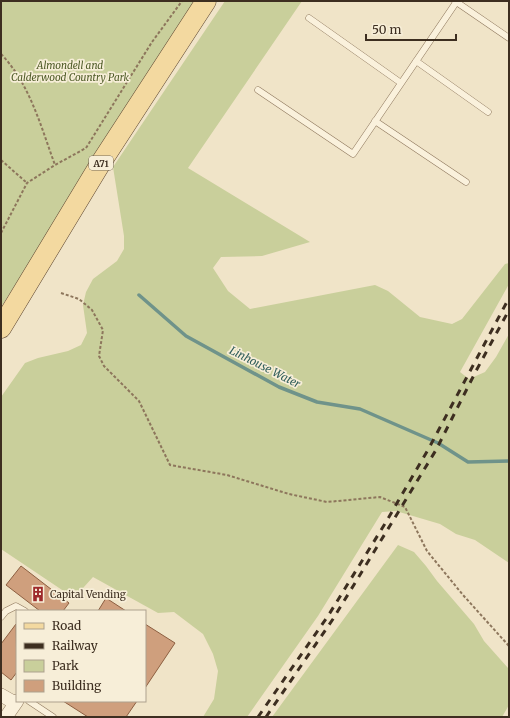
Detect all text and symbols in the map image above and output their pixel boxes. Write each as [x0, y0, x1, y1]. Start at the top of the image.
scale bar [366, 16, 456, 42]
text: 50 m [372, 22, 401, 37]
park label: Almondell and Calderwood Country Park [11, 59, 130, 84]
road number: A71 [89, 156, 113, 170]
water label: Linhouse Water [227, 343, 303, 391]
building icon: Capital Vending [29, 585, 47, 603]
place label: Capital Vending [50, 588, 126, 601]
legend [16, 610, 146, 702]
text: Road [52, 618, 81, 633]
text: Railway [52, 638, 98, 653]
text: Park [52, 658, 79, 673]
text: Building [52, 678, 102, 693]

